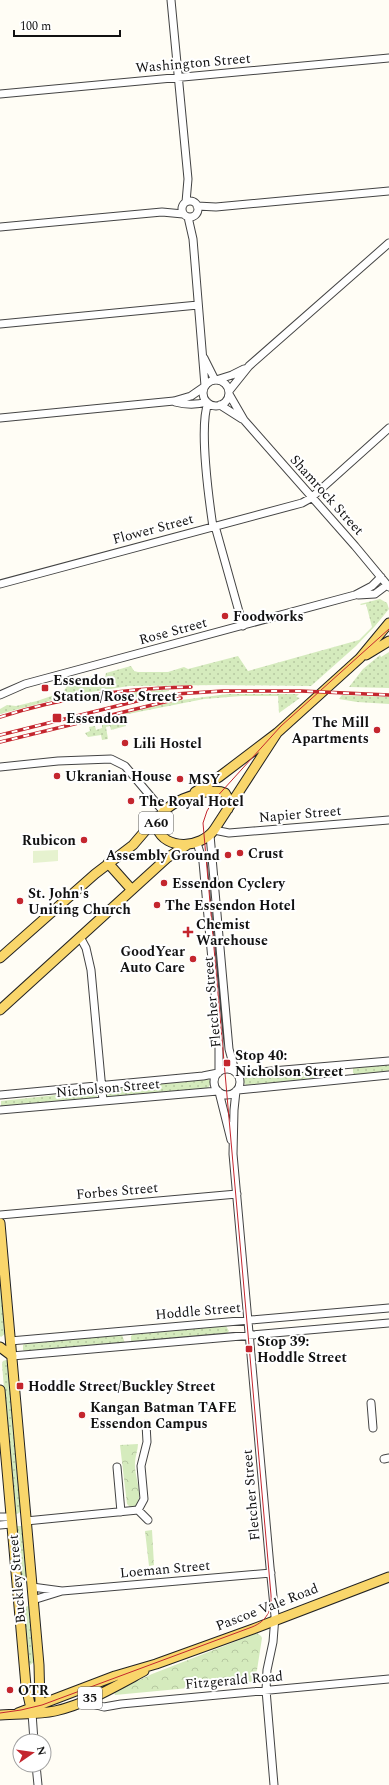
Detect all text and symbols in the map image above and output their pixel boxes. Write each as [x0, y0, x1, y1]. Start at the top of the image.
scale bar [14, 12, 120, 38]
text: 100 m [20, 17, 51, 36]
street label: Washington Street [135, 48, 251, 78]
street label: Shamrock Street [285, 450, 369, 540]
street label: Flower Street [110, 508, 196, 550]
place label: Foodworks [233, 606, 304, 627]
marker: Foodworks [220, 611, 230, 621]
street label: Rose Street [137, 612, 210, 650]
place label: Essendon Station/Rose Street [53, 670, 177, 707]
marker: Essendon Station/Rose Street [40, 683, 50, 693]
place label: Essendon [66, 708, 128, 729]
marker: Essendon [51, 712, 63, 724]
place label: The Mill Apartments [292, 712, 369, 749]
marker: The Mill Apartments [372, 725, 382, 735]
place label: Lili Hostel [133, 733, 202, 754]
marker: Lili Hostel [120, 738, 130, 748]
place label: Ukranian House [65, 766, 172, 787]
place label: MSY [188, 769, 221, 790]
marker: Ukranian House [52, 771, 62, 781]
marker: MSY [175, 774, 185, 784]
place label: The Royal Hotel [139, 791, 244, 812]
marker: The Royal Hotel [126, 796, 136, 806]
street label: Napier Street [258, 800, 342, 828]
road number: A60 [139, 812, 173, 834]
place label: Rubicon [22, 830, 76, 851]
marker: Rubicon [79, 835, 89, 845]
place label: Crust [248, 843, 284, 864]
place label: Assembly Ground [106, 845, 220, 866]
marker: Crust [235, 848, 245, 858]
marker: Assembly Ground [223, 850, 233, 860]
place label: Essendon Cyclery [172, 873, 286, 894]
marker: Essendon Cyclery [159, 878, 169, 888]
place label: St. John's Uniting Church [28, 883, 131, 920]
place label: The Essendon Hotel [165, 895, 296, 916]
marker: St. John's Uniting Church [15, 896, 25, 906]
marker: The Essendon Hotel [152, 900, 162, 910]
place label: Chemist Warehouse [196, 914, 268, 951]
marker: Chemist Warehouse [183, 927, 193, 937]
place label: GoodYear Auto Care [120, 941, 185, 978]
marker: GoodYear Auto Care [188, 954, 198, 964]
street label: Fletcher Street [198, 955, 226, 1049]
place label: Stop 40: Nicholson Street [235, 1045, 344, 1082]
marker: Stop 40: Nicholson Street [222, 1058, 232, 1068]
street label: Nicholson Street [55, 1073, 161, 1103]
street label: Forbes Street [75, 1177, 159, 1205]
street label: Hoddle Street [154, 1297, 242, 1325]
place label: Stop 39: Hoddle Street [257, 1331, 347, 1368]
marker: Stop 39: Hoddle Street [244, 1344, 254, 1354]
place label: Hoddle Street/Buckley Street [28, 1376, 216, 1397]
marker: Hoddle Street/Buckley Street [15, 1381, 25, 1391]
place label: Kangan Batman TAFE Essendon Campus [90, 1397, 237, 1434]
marker: Kangan Batman TAFE Essendon Campus [77, 1410, 87, 1420]
street label: Fletcher Street [237, 1448, 265, 1542]
street label: Buckley Street [3, 1534, 31, 1624]
street label: Loeman Street [119, 1555, 211, 1583]
street label: Pascoe Vale Road [213, 1578, 322, 1636]
street label: Fitzgerald Road [184, 1665, 284, 1695]
place label: OTR [18, 1680, 50, 1701]
marker: OTR [5, 1685, 15, 1695]
road number: 35 [78, 1687, 102, 1709]
north arrow [12, 1733, 52, 1773]
text: N [32, 1745, 51, 1757]

